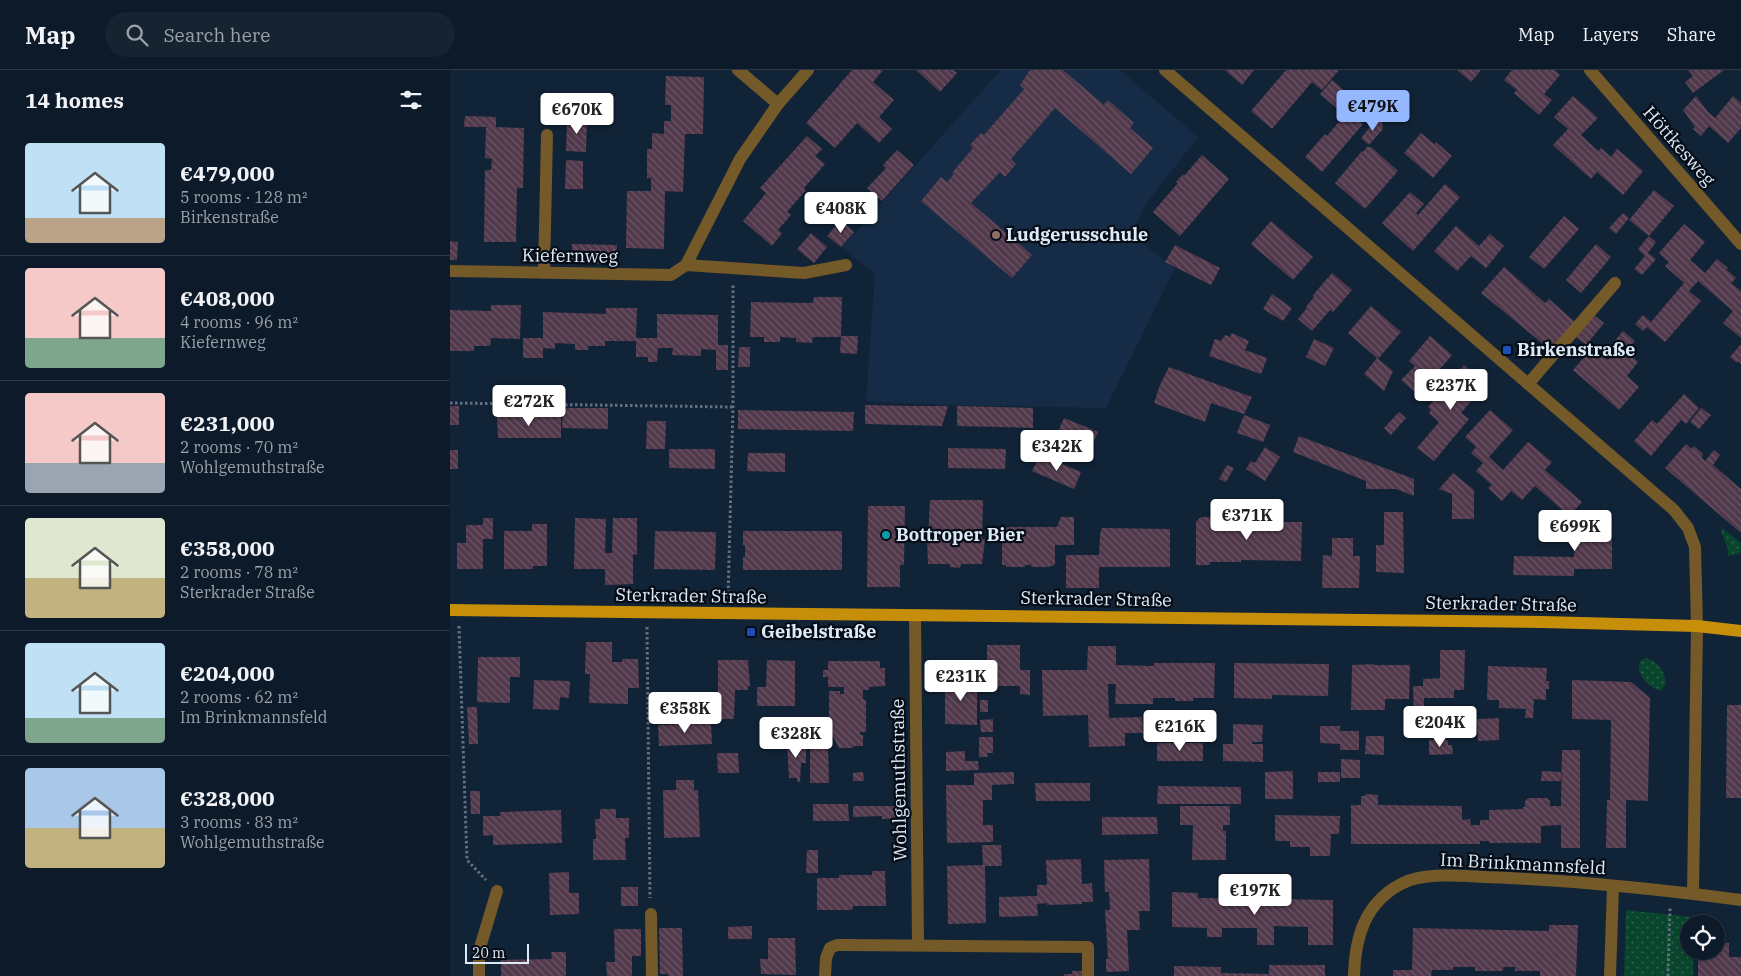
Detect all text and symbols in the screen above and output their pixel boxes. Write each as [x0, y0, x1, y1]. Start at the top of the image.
search box [105, 12, 455, 57]
text: Map [25, 19, 75, 51]
icon: search [123, 21, 151, 49]
text: Search here [163, 23, 270, 47]
text: Map [1518, 23, 1555, 46]
text: Layers [1583, 23, 1639, 46]
text: Share [1667, 23, 1716, 46]
text: 14 homes [25, 86, 124, 114]
icon: filters [397, 86, 425, 114]
pin: €479K [1338, 90, 1408, 132]
pin: €670K [542, 92, 612, 135]
text: €479K [1347, 96, 1399, 116]
text: €670K [551, 99, 603, 119]
street label: Höttkesweg [1638, 101, 1721, 191]
text: €479,000 [180, 159, 275, 187]
icon: home [65, 163, 125, 223]
text: 5 rooms · 128 m² [180, 187, 308, 207]
pin: €408K [806, 191, 876, 234]
text: €408K [815, 198, 867, 218]
text: Birkenstraße [180, 207, 279, 227]
place label: Ludgerusschule [1006, 223, 1148, 246]
marker: Ludgerusschule [990, 229, 1002, 241]
street label: Kiefernweg [522, 243, 619, 268]
text: €408,000 [180, 284, 275, 312]
icon: home [65, 288, 125, 348]
text: 4 rooms · 96 m² [180, 312, 298, 332]
text: Kiefernweg [180, 332, 266, 352]
place label: Birkenstraße [1517, 338, 1635, 361]
marker: Birkenstraße [1501, 344, 1513, 356]
pin: €237K [1416, 368, 1486, 411]
text: €237K [1425, 375, 1477, 395]
pin: €272K [494, 384, 564, 427]
text: €272K [503, 391, 555, 411]
text: €231,000 [180, 409, 275, 437]
icon: home [65, 413, 125, 473]
pin: €342K [1022, 430, 1092, 472]
text: €342K [1031, 436, 1083, 456]
text: 2 rooms · 70 m² [180, 437, 298, 457]
text: Wohlgemuthstraße [180, 457, 325, 477]
pin: €371K [1212, 498, 1282, 541]
text: €371K [1221, 505, 1273, 525]
pin: €699K [1540, 510, 1610, 552]
text: €699K [1549, 516, 1601, 536]
place label: Bottroper Bier [896, 523, 1025, 546]
marker: Bottroper Bier [880, 529, 892, 541]
text: €358,000 [180, 534, 275, 562]
icon: home [65, 538, 125, 598]
text: 2 rooms · 78 m² [180, 562, 298, 582]
text: Sterkrader Straße [180, 582, 315, 602]
street label: Sterkrader Straße [615, 583, 767, 608]
street label: Sterkrader Straße [1020, 586, 1172, 611]
street label: Sterkrader Straße [1425, 591, 1577, 616]
place label: Geibelstraße [761, 620, 876, 643]
marker: Geibelstraße [745, 626, 757, 638]
text: €204,000 [180, 659, 275, 687]
pin: €231K [926, 660, 996, 702]
icon: home [65, 663, 125, 723]
text: €231K [935, 666, 987, 686]
text: 2 rooms · 62 m² [180, 687, 298, 707]
pin: €358K [650, 692, 720, 734]
text: €358K [659, 698, 711, 718]
street label: Wohlgemuthstraße [886, 699, 911, 862]
pin: €204K [1405, 706, 1475, 748]
text: Im Brinkmannsfeld [180, 707, 328, 727]
pin: €216K [1145, 710, 1215, 752]
text: €204K [1414, 712, 1466, 732]
pin: €328K [761, 716, 831, 759]
text: €216K [1154, 716, 1206, 736]
text: €328K [770, 723, 822, 743]
text: €328,000 [180, 784, 275, 812]
icon: home [65, 788, 125, 848]
text: 3 rooms · 83 m² [180, 812, 298, 832]
text: Wohlgemuthstraße [180, 832, 325, 852]
street label: Im Brinkmannsfeld [1440, 848, 1607, 879]
pin: €197K [1220, 874, 1290, 916]
text: €197K [1229, 880, 1281, 900]
map controls [1680, 915, 1725, 960]
button: locate [1680, 915, 1725, 960]
scale bar [465, 941, 529, 964]
text: 20 m [472, 944, 505, 962]

